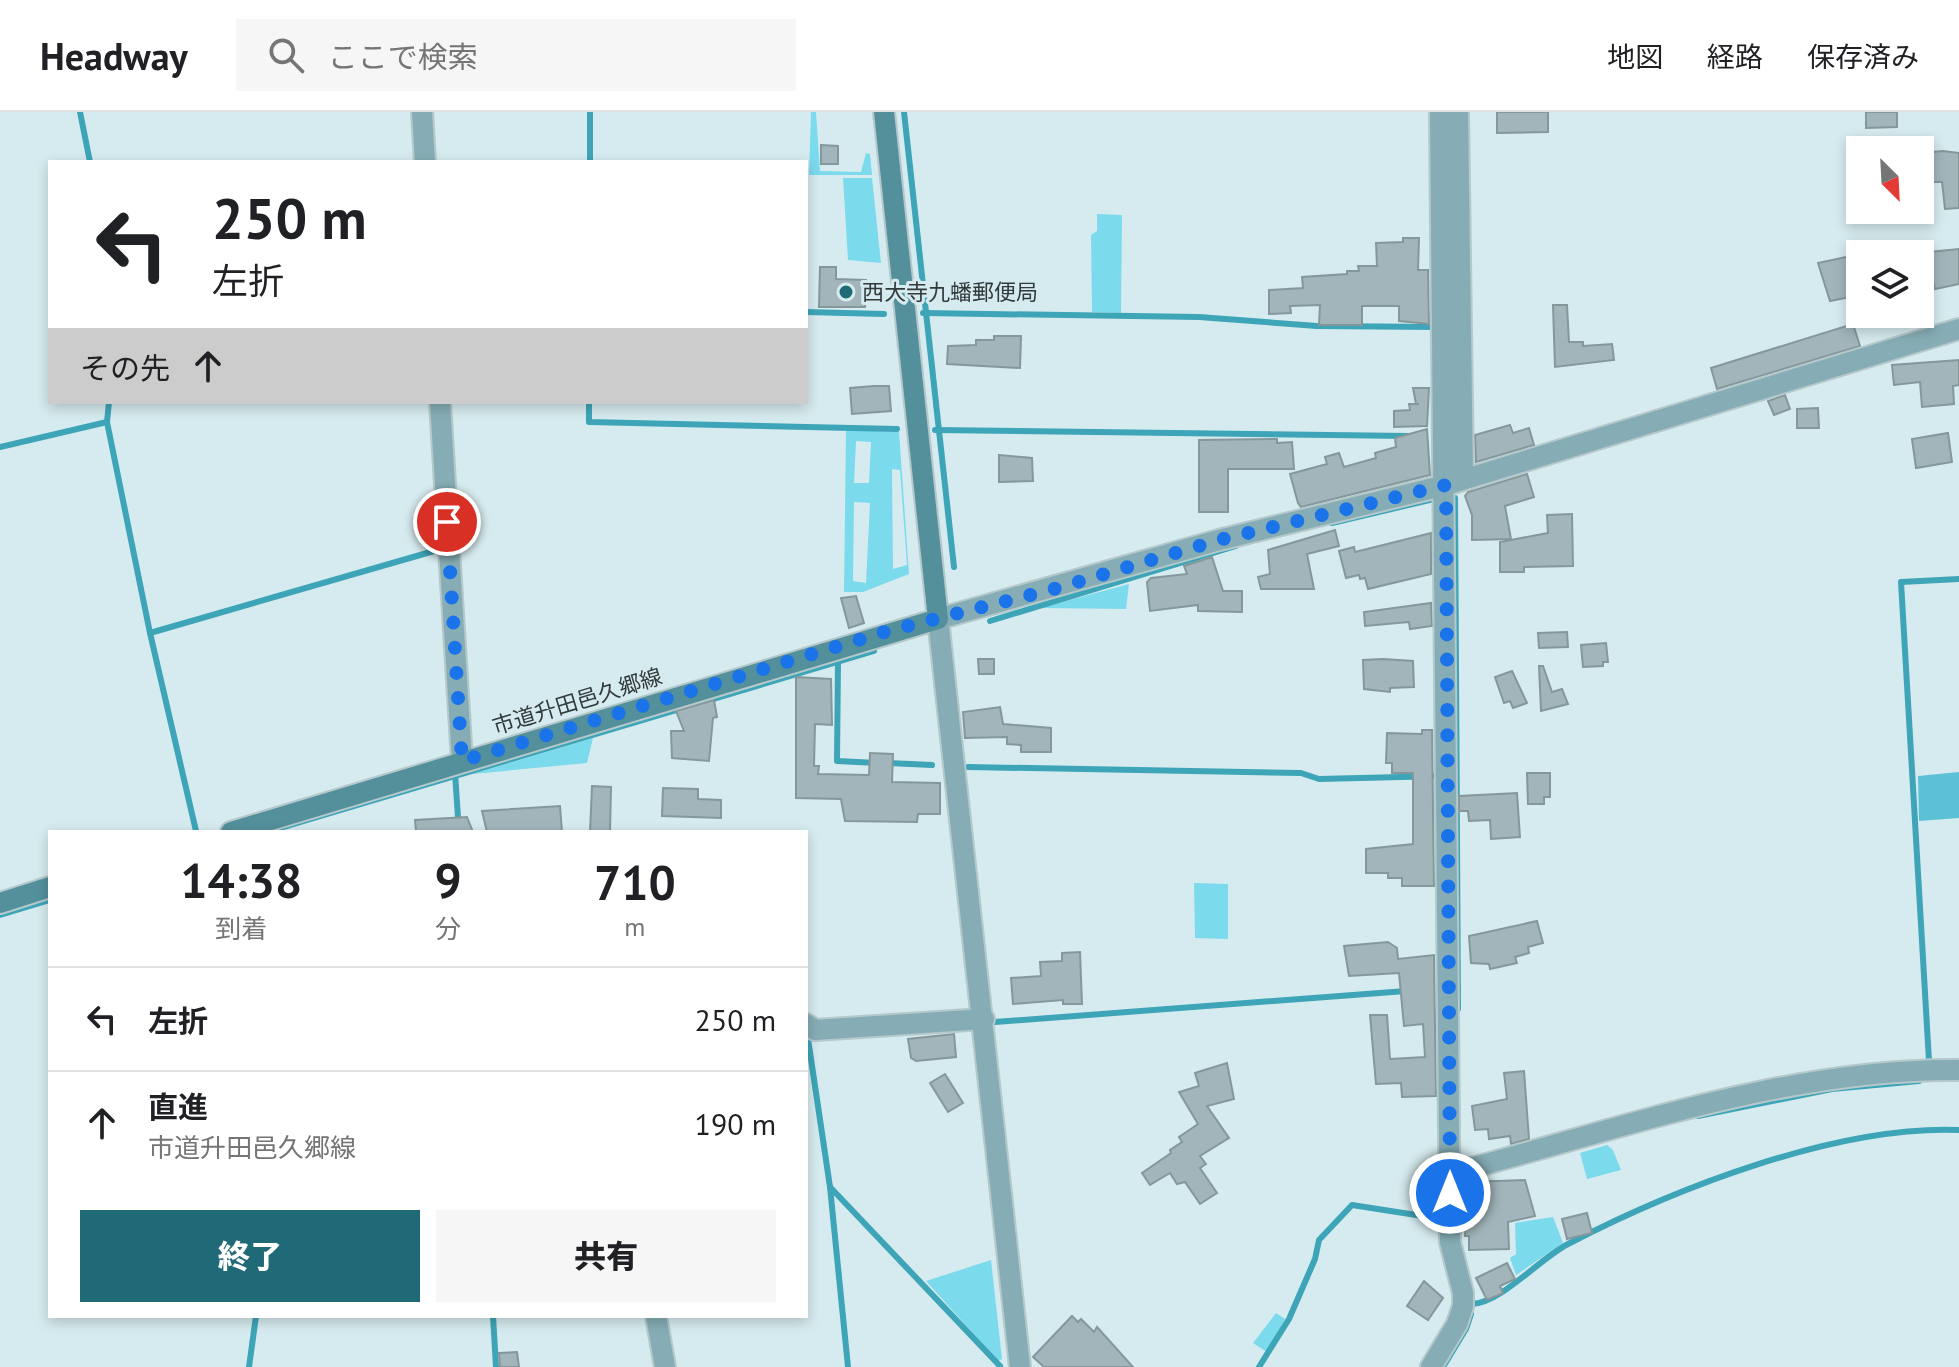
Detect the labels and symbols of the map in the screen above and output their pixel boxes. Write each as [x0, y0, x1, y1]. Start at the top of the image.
north arrow [1846, 136, 1934, 224]
place label: 西大寺九蟠郵便局 [862, 278, 1038, 306]
marker: 西大寺九蟠郵便局 [837, 283, 855, 301]
pin [413, 488, 481, 556]
street label: 市道升田邑久郷線 [489, 662, 665, 740]
position arrow [1408, 1151, 1492, 1235]

